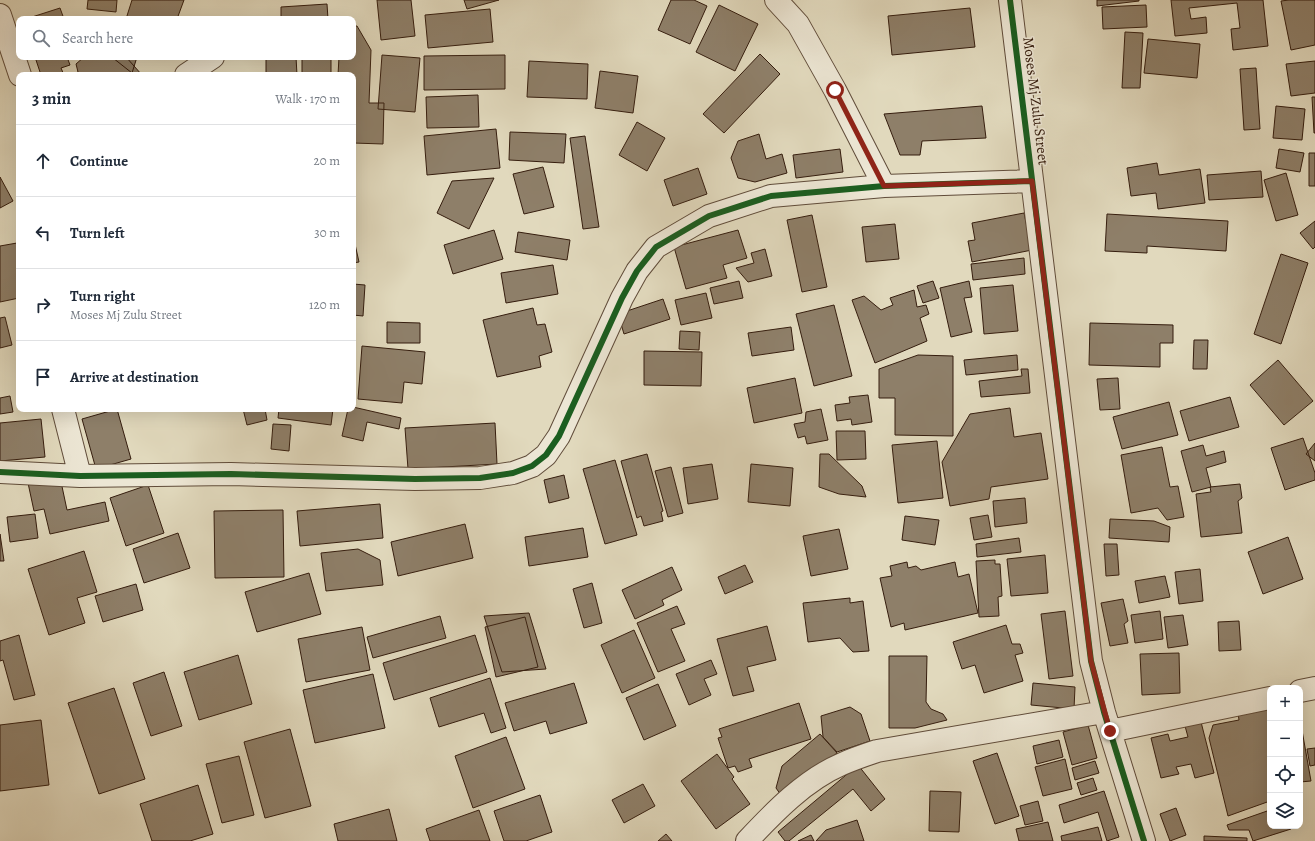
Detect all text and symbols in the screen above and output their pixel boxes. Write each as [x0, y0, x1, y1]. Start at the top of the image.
search box [16, 16, 356, 60]
icon: search [30, 27, 52, 49]
text: Search here [62, 28, 133, 48]
street label: Moses Mj Zulu Street [1018, 36, 1054, 166]
route start [826, 81, 844, 99]
text: 3 min [32, 87, 71, 110]
text: Walk · 170 m [275, 90, 340, 107]
icon: ahead [32, 150, 54, 172]
text: Continue [70, 151, 128, 171]
text: 20 m [314, 152, 340, 169]
icon: left [32, 222, 54, 244]
text: Turn left [70, 223, 125, 243]
text: 30 m [314, 224, 340, 241]
text: Turn right [70, 286, 135, 306]
icon: right [32, 294, 54, 316]
text: 120 m [309, 296, 340, 313]
text: Moses Mj Zulu Street [70, 306, 182, 323]
icon: arrive [32, 366, 54, 388]
text: Arrive at destination [70, 367, 199, 387]
map controls [1267, 685, 1303, 829]
button: + [1267, 685, 1303, 721]
button: − [1267, 721, 1303, 757]
route end [1101, 722, 1119, 740]
button: locate [1267, 757, 1303, 793]
button: layers [1267, 793, 1303, 829]

